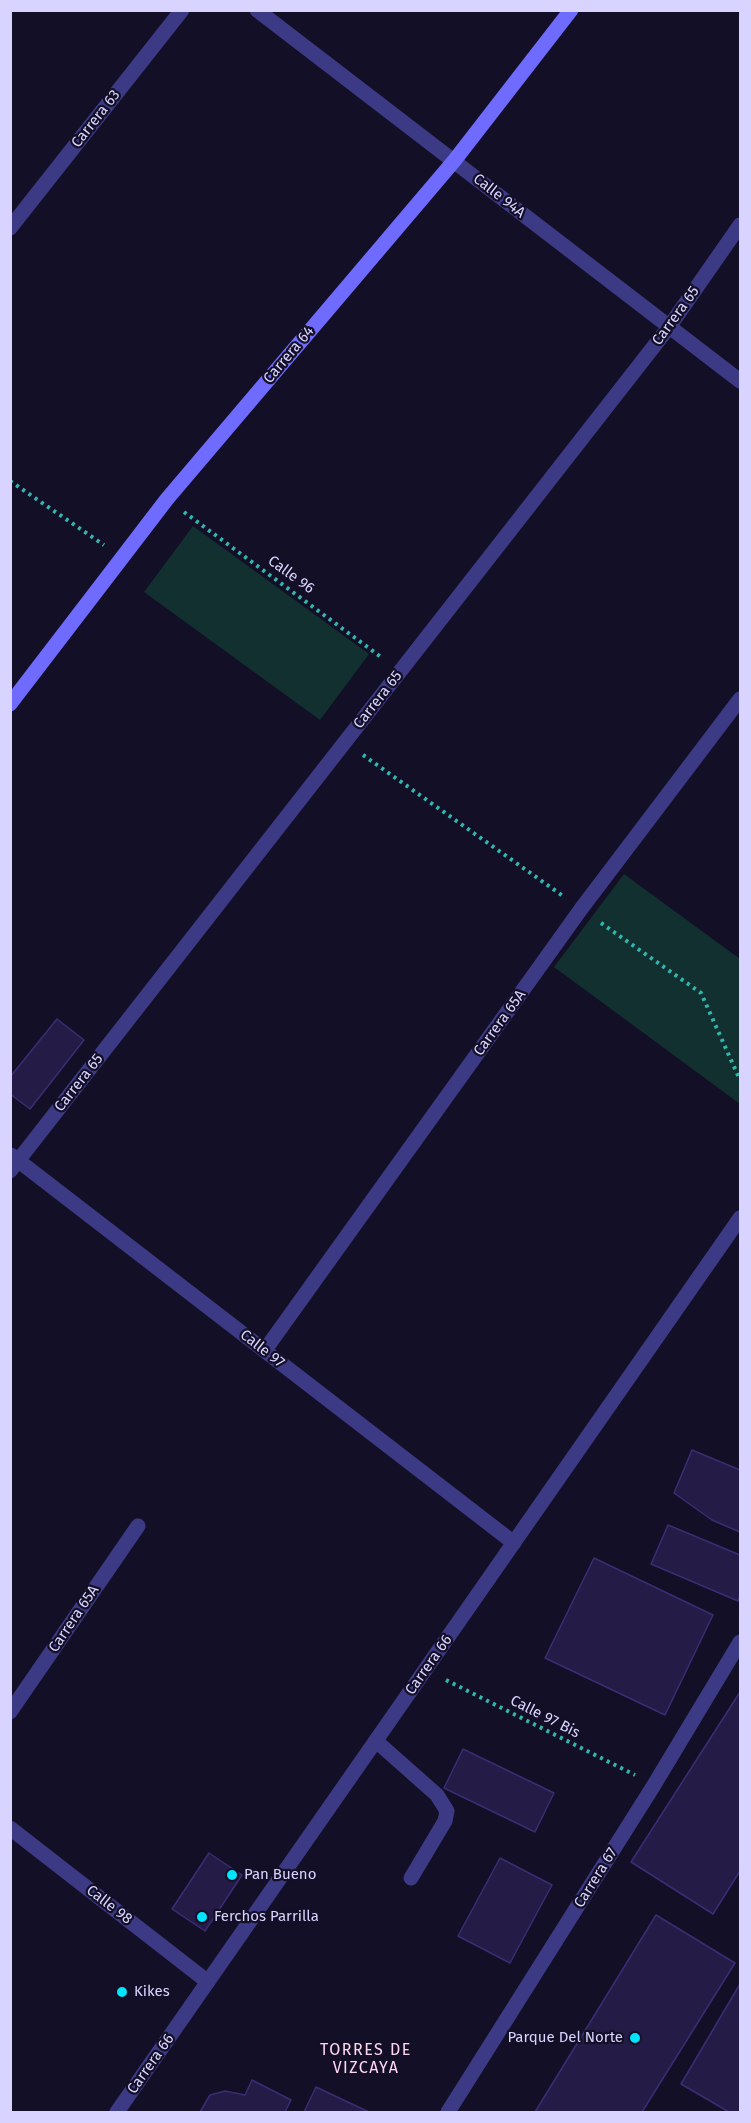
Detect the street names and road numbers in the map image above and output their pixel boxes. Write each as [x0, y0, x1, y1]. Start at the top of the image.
street label: Carrera 63 [68, 86, 124, 152]
street label: Calle 94A [469, 170, 529, 222]
street label: Carrera 65 [649, 283, 703, 349]
street label: Carrera 64 [260, 323, 318, 387]
street label: Calle 96 [264, 552, 318, 598]
street label: Carrera 65 [350, 667, 406, 733]
street label: Carrera 65A [470, 987, 530, 1059]
street label: Carrera 65 [51, 1050, 107, 1116]
street label: Calle 97 [236, 1326, 288, 1372]
street label: Carrera 65A [45, 1582, 103, 1656]
street label: Carrera 66 [402, 1632, 456, 1698]
street label: Calle 97 Bis [507, 1692, 583, 1742]
street label: Carrera 67 [571, 1845, 621, 1911]
street label: Calle 98 [82, 1882, 136, 1928]
street label: Carrera 66 [124, 2031, 178, 2097]

